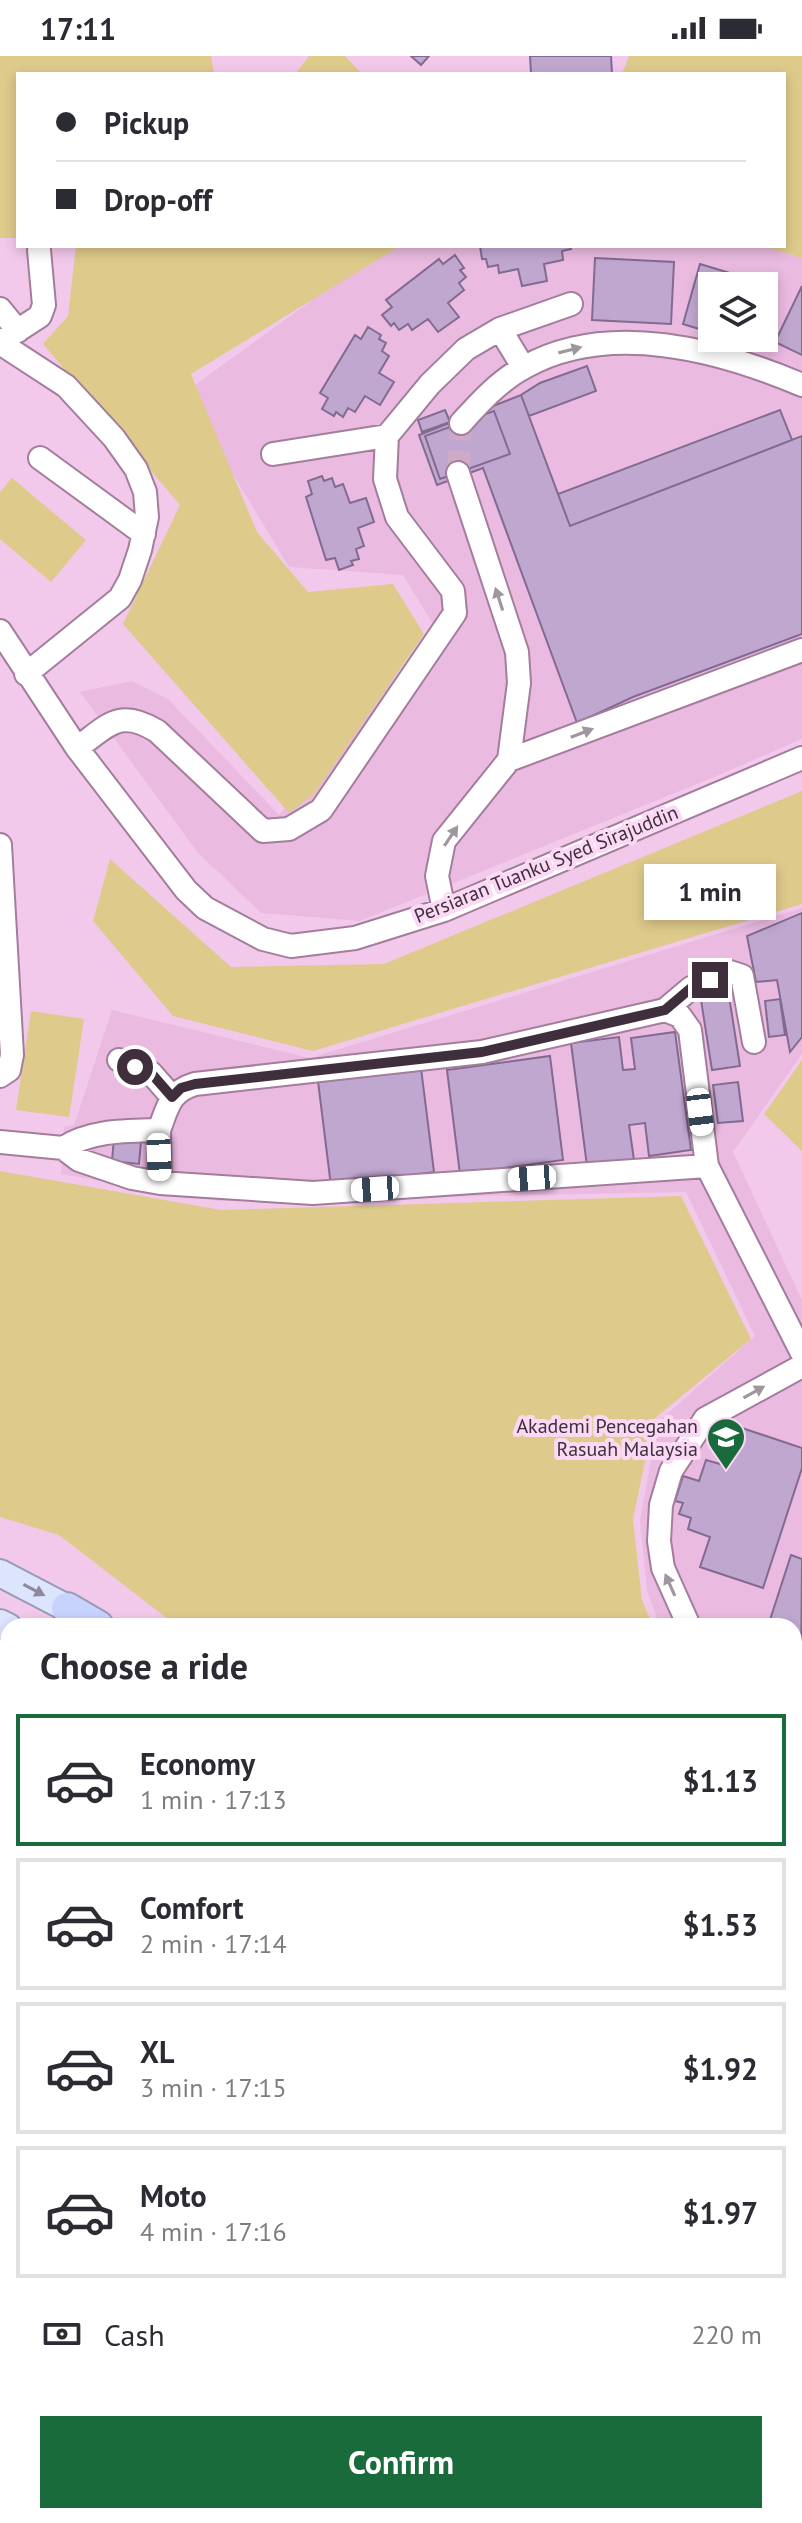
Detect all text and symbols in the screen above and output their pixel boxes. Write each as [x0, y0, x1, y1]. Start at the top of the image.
text: 17:11 [40, 9, 116, 48]
text: Pickup [104, 103, 189, 142]
text: Drop-off [104, 180, 212, 219]
map controls [698, 272, 778, 352]
button: layers [698, 272, 778, 352]
one-way arrow [558, 343, 583, 356]
one-way arrow [492, 587, 505, 611]
one-way arrow [570, 726, 594, 739]
street label: Persiaran Tuanku Syed Sirajuddin [410, 799, 682, 929]
one-way arrow [443, 825, 458, 846]
callout: 1 min [644, 864, 776, 920]
text: 1 min [678, 875, 742, 908]
route end [692, 962, 728, 998]
route start [117, 1049, 153, 1085]
car [685, 1087, 715, 1137]
car [146, 1133, 172, 1181]
car [507, 1164, 557, 1192]
car [350, 1175, 400, 1203]
one-way arrow [743, 1386, 766, 1399]
place label: Akademi Pencegahan Rasuah Malaysia [516, 1413, 698, 1462]
school or university icon: Akademi Pencegahan Rasuah Malaysia [705, 1416, 747, 1471]
one-way arrow [664, 1573, 677, 1597]
one-way arrow [22, 1584, 45, 1597]
text: Choose a ride [40, 1642, 248, 1689]
icon: car [44, 1744, 116, 1816]
text: Economy [140, 1744, 255, 1783]
text: $1.13 [683, 1761, 758, 1800]
text: 1 min · 17:13 [140, 1783, 287, 1816]
icon: car [44, 1888, 116, 1960]
text: Comfort [140, 1888, 243, 1927]
text: $1.53 [683, 1905, 758, 1944]
text: 2 min · 17:14 [140, 1927, 287, 1960]
icon: car [44, 2032, 116, 2104]
text: XL [140, 2032, 174, 2071]
text: $1.92 [683, 2049, 758, 2088]
text: 3 min · 17:15 [140, 2071, 287, 2104]
icon: car [44, 2176, 116, 2248]
text: Moto [140, 2176, 207, 2215]
text: $1.97 [683, 2193, 758, 2232]
text: 4 min · 17:16 [140, 2215, 287, 2248]
icon: cash [40, 2312, 84, 2356]
text: Cash [104, 2315, 165, 2354]
text: 220 m [691, 2318, 762, 2351]
button: Confirm [40, 2416, 762, 2508]

